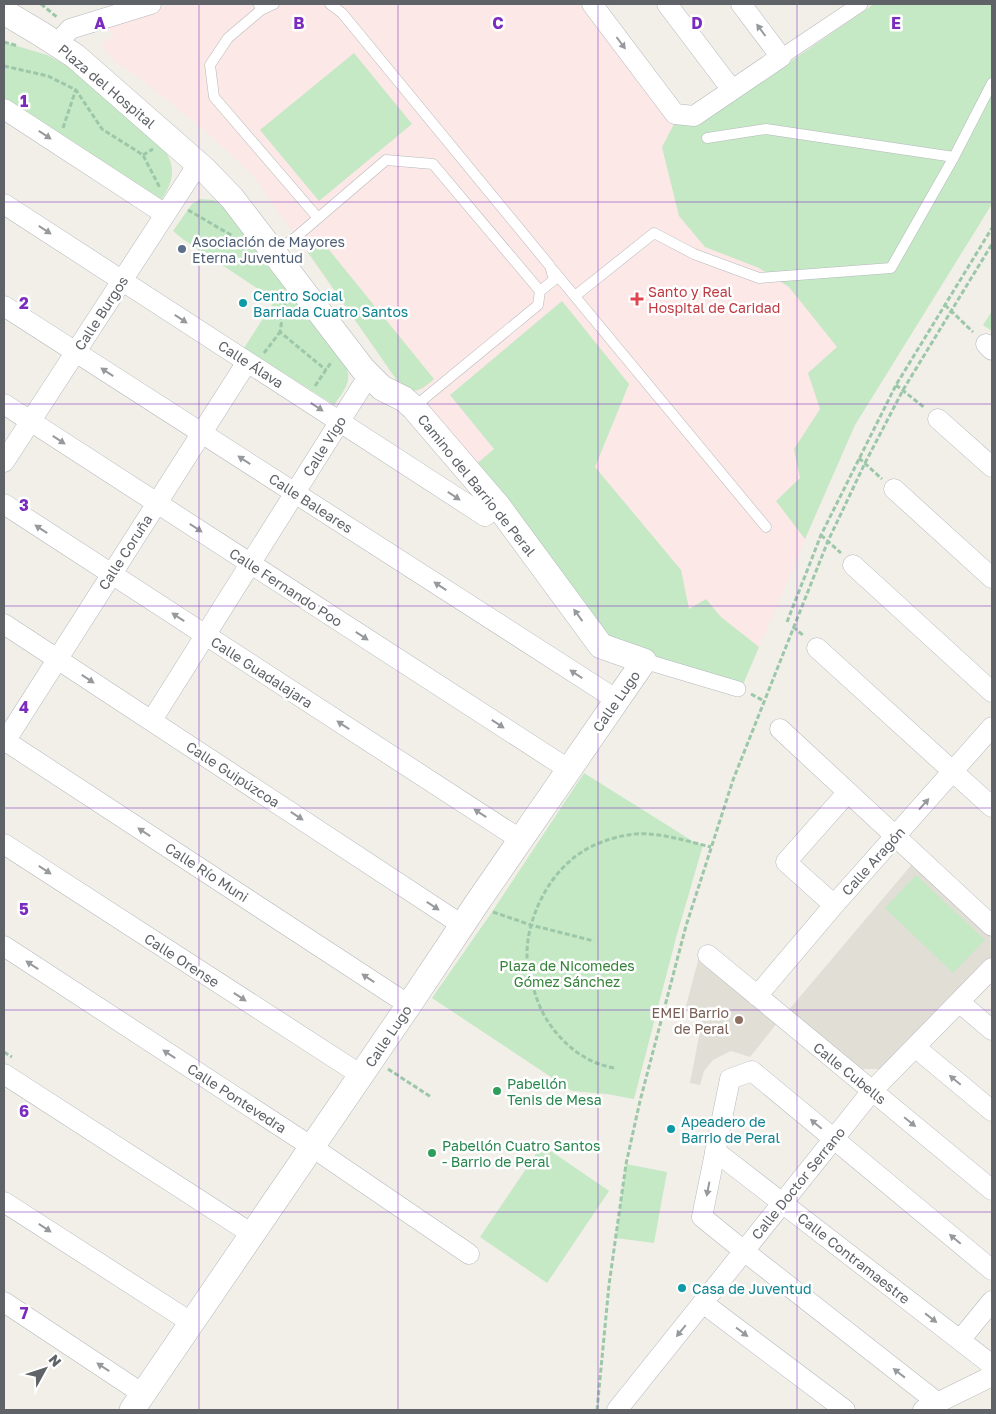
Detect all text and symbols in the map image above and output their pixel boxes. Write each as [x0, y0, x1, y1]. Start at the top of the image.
text: A [94, 13, 106, 33]
text: B [293, 13, 305, 33]
text: C [492, 13, 504, 33]
text: D [691, 13, 703, 33]
text: E [891, 13, 901, 33]
one-way arrow [756, 23, 766, 37]
one-way arrow [616, 36, 626, 50]
street label: Plaza del Hospital [55, 40, 159, 132]
text: 1 [20, 91, 28, 111]
one-way arrow [38, 131, 51, 140]
one-way arrow [38, 226, 51, 235]
place label: Asociación de Mayores Eterna Juventud [192, 233, 345, 266]
marker: Asociación de Mayores Eterna Juventud [176, 243, 188, 255]
street label: Calle Burgos [71, 273, 131, 353]
place label: Santo y Real Hospital de Caridad [648, 283, 780, 316]
place label: Centro Social Barriada Cuatro Santos [253, 287, 408, 320]
marker: Santo y Real Hospital de Caridad [630, 292, 644, 306]
text: 2 [19, 293, 29, 313]
marker: Centro Social Barriada Cuatro Santos [237, 297, 249, 309]
one-way arrow [174, 314, 188, 324]
street label: Calle Álava [215, 337, 287, 391]
one-way arrow [101, 368, 114, 377]
one-way arrow [311, 403, 324, 412]
street label: Camino del Barrio de Peral [414, 411, 540, 559]
street label: Calle Vigo [299, 413, 349, 479]
one-way arrow [53, 436, 66, 445]
one-way arrow [237, 456, 251, 465]
street label: Calle Baleares [266, 470, 356, 536]
one-way arrow [447, 491, 460, 500]
text: 3 [19, 495, 29, 515]
street label: Calle Coruña [94, 511, 156, 593]
one-way arrow [35, 524, 48, 533]
one-way arrow [189, 524, 203, 533]
street label: Calle Fernando Poo [226, 544, 346, 630]
one-way arrow [433, 581, 446, 591]
one-way arrow [573, 608, 583, 622]
one-way arrow [171, 612, 184, 622]
one-way arrow [355, 631, 368, 640]
street label: Calle Guadalajara [208, 633, 316, 711]
street label: Calle Lugo [589, 667, 643, 735]
one-way arrow [570, 669, 583, 678]
one-way arrow [82, 674, 95, 684]
text: 4 [19, 697, 29, 717]
one-way arrow [492, 719, 505, 729]
one-way arrow [337, 720, 350, 729]
street label: Calle Guipúzcoa [183, 737, 283, 811]
one-way arrow [918, 798, 930, 810]
one-way arrow [473, 808, 486, 818]
one-way arrow [291, 811, 304, 821]
street label: Calle Aragón [838, 823, 908, 899]
one-way arrow [138, 827, 151, 837]
street label: Calle Río Muni [162, 839, 252, 905]
one-way arrow [38, 865, 51, 875]
text: 5 [19, 899, 29, 919]
one-way arrow [426, 901, 440, 911]
street label: Calle Orense [141, 929, 223, 991]
park label: Plaza de Nicomedes Gómez Sánchez [499, 957, 635, 990]
one-way arrow [26, 960, 39, 969]
one-way arrow [362, 973, 375, 983]
one-way arrow [233, 992, 246, 1002]
street label: Calle Lugo [361, 1002, 415, 1070]
place label: EMEI Barrio de Peral [652, 1004, 729, 1037]
marker: EMEI Barrio de Peral [733, 1014, 745, 1026]
street label: Calle Cubells [810, 1038, 890, 1108]
one-way arrow [162, 1049, 175, 1058]
street label: Calle Pontevedra [184, 1060, 290, 1136]
place label: Pabellón Tenis de Mesa [507, 1075, 602, 1108]
one-way arrow [949, 1075, 961, 1086]
marker: Pabellón Tenis de Mesa [491, 1085, 503, 1097]
text: 6 [19, 1101, 29, 1121]
place label: Apeadero de Barrio de Peral [681, 1113, 780, 1146]
one-way arrow [903, 1116, 916, 1127]
one-way arrow [810, 1119, 822, 1130]
marker: Apeadero de Barrio de Peral [665, 1123, 677, 1135]
street label: Calle Doctor Serrano [748, 1123, 848, 1243]
place label: Pabellón Cuatro Santos - Barrio de Peral [442, 1137, 600, 1170]
marker: Pabellón Cuatro Santos - Barrio de Peral [426, 1147, 438, 1159]
one-way arrow [703, 1181, 711, 1197]
street label: Calle Contramaestre [794, 1209, 914, 1307]
one-way arrow [38, 1223, 51, 1233]
one-way arrow [949, 1233, 961, 1245]
place label: Casa de Juventud [692, 1280, 812, 1297]
marker: Casa de Juventud [676, 1282, 688, 1294]
text: 7 [20, 1303, 29, 1323]
one-way arrow [924, 1313, 938, 1323]
one-way arrow [676, 1324, 687, 1337]
one-way arrow [735, 1327, 749, 1337]
north arrow [20, 1344, 70, 1394]
text: N [45, 1351, 65, 1370]
one-way arrow [96, 1362, 109, 1372]
one-way arrow [893, 1367, 906, 1378]

